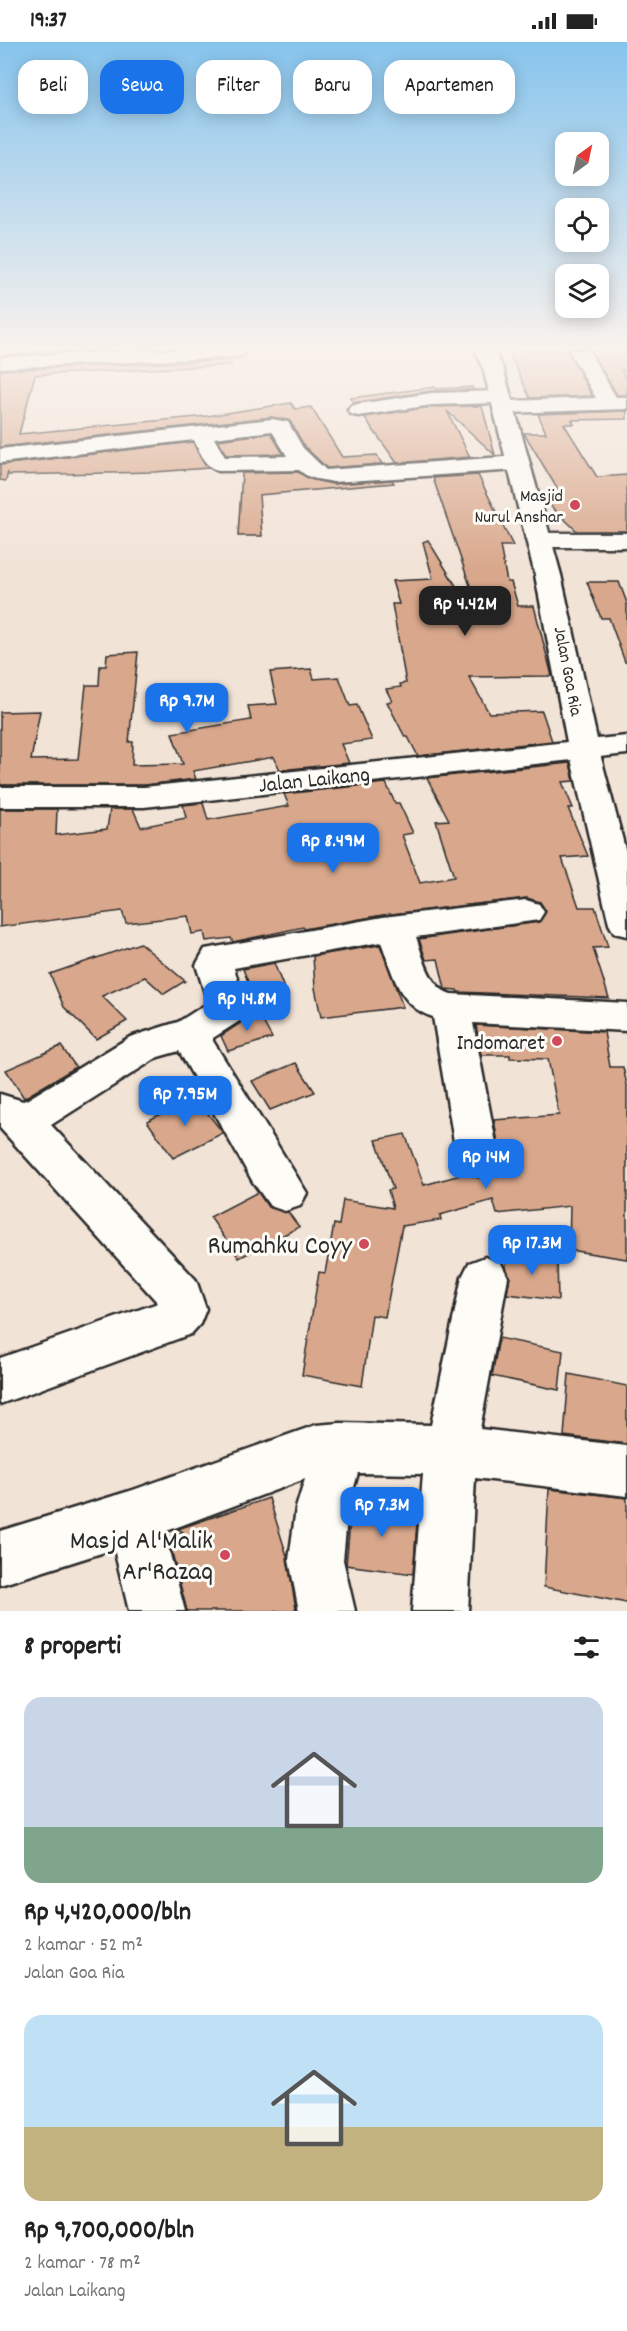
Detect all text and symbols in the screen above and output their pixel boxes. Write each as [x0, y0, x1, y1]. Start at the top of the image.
text: 19:37 [30, 6, 67, 37]
chip: Beli [18, 60, 88, 114]
chip: Sewa [100, 60, 184, 114]
chip: Filter [196, 60, 281, 114]
chip: Baru [293, 60, 372, 114]
chip: Apartemen [384, 60, 515, 114]
north arrow [555, 132, 609, 186]
map controls [555, 132, 609, 318]
button: locate [555, 198, 609, 252]
button: layers [555, 264, 609, 318]
place label: Masjid Nurul Anshar [474, 485, 563, 531]
marker: Masjid Nurul Anshar [568, 498, 582, 512]
pin: Rp 4.42M [403, 586, 527, 637]
text: Rp 4.42M [433, 591, 497, 619]
street label: Jalan Goa Ria [546, 625, 588, 719]
pin: Rp 9.7M [132, 683, 242, 734]
text: Rp 9.7M [159, 688, 215, 716]
street label: Jalan Laikang [257, 760, 371, 803]
pin: Rp 8.49M [271, 823, 395, 874]
text: Rp 8.49M [301, 828, 365, 856]
pin: Rp 14.8M [185, 981, 309, 1032]
text: Rp 14.8M [217, 986, 277, 1014]
place label: Indomaret [457, 1029, 545, 1060]
marker: Indomaret [550, 1034, 564, 1048]
pin: Rp 7.95M [123, 1076, 247, 1127]
text: Rp 7.95M [153, 1081, 217, 1109]
pin: Rp 14M [437, 1139, 535, 1190]
text: Rp 14M [462, 1144, 510, 1172]
pin: Rp 17.3M [470, 1225, 594, 1276]
place label: Rumahku Coyy [208, 1228, 353, 1267]
text: Rp 17.3M [502, 1230, 562, 1258]
marker: Rumahku Coyy [357, 1237, 371, 1251]
pin: Rp 7.3M [327, 1487, 437, 1538]
text: Rp 7.3M [354, 1492, 410, 1520]
place label: Masjd Al'Malik Ar'Razaq [70, 1523, 213, 1593]
marker: Masjd Al'Malik Ar'Razaq [218, 1548, 232, 1562]
text: 8 properti [24, 1629, 121, 1666]
icon: filters [570, 1631, 603, 1664]
icon: home [260, 1736, 368, 1844]
text: Rp 4,420,000/bln [24, 1895, 191, 1932]
text: 2 kamar · 52 m² [24, 1932, 143, 1960]
text: Jalan Goa Ria [24, 1960, 124, 1988]
icon: home [260, 2054, 368, 2162]
text: Rp 9,700,000/bln [24, 2213, 194, 2250]
text: 2 kamar · 78 m² [24, 2250, 140, 2278]
text: Jalan Laikang [24, 2278, 125, 2306]

